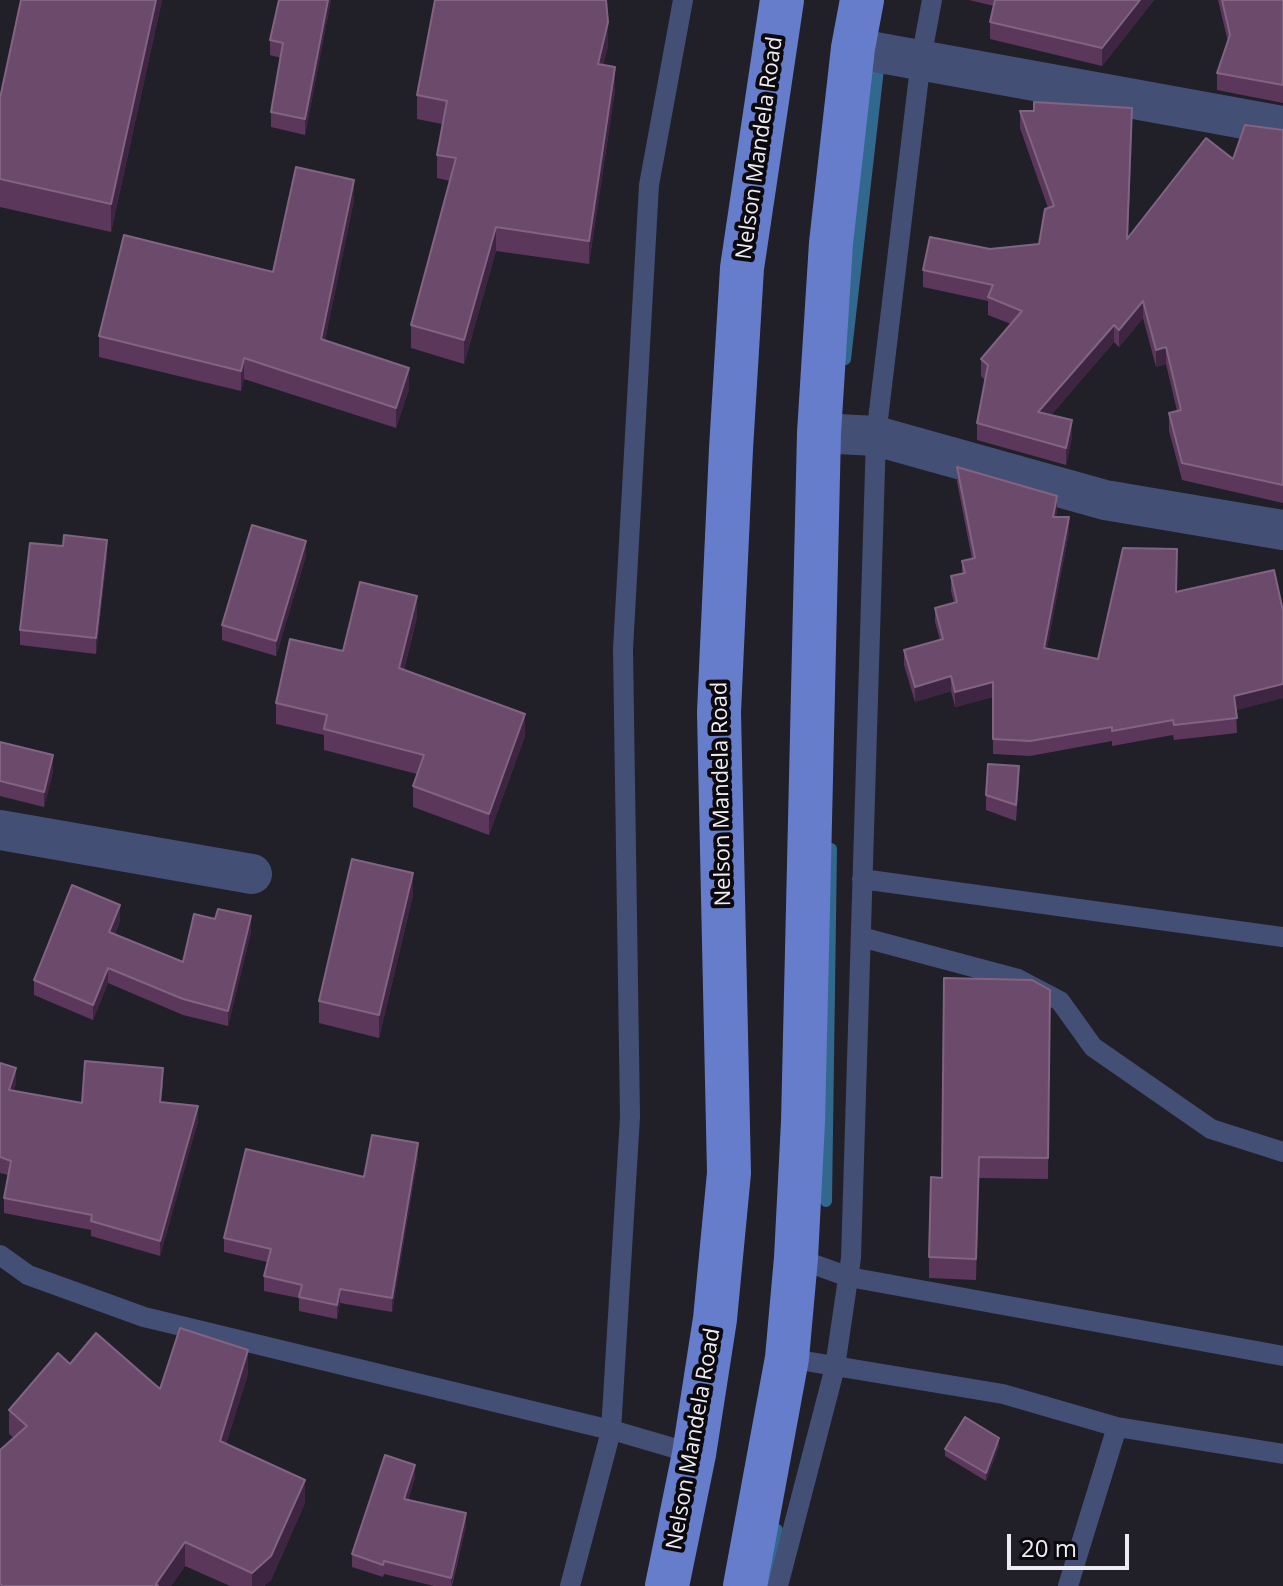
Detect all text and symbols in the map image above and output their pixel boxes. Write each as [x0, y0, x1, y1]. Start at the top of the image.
street label: Nelson Mandela Road [731, 35, 789, 261]
street label: Nelson Mandela Road [707, 681, 737, 907]
street label: Nelson Mandela Road [661, 1326, 727, 1552]
scale bar [1011, 1518, 1133, 1568]
text: 20 m [1021, 1531, 1077, 1564]

